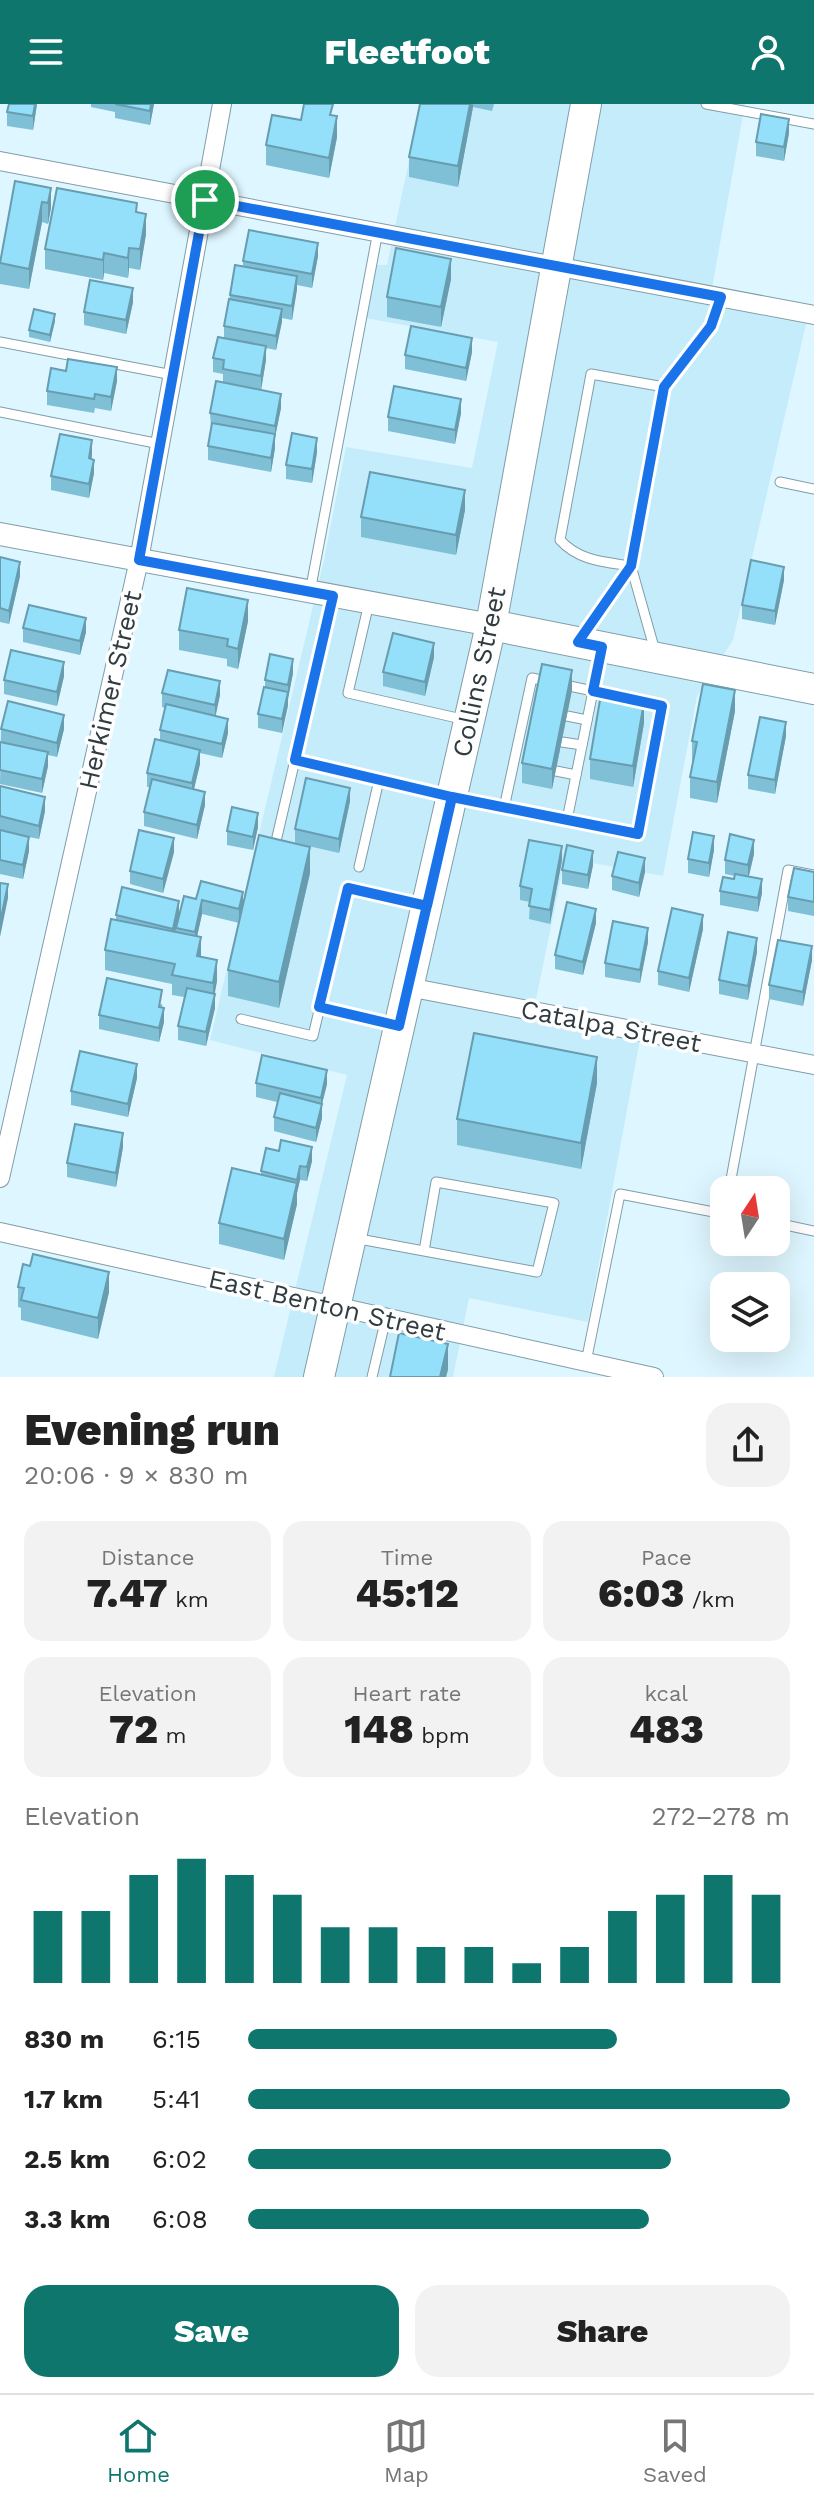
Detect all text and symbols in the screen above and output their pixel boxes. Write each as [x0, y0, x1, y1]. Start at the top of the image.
icon: menu [24, 30, 68, 74]
icon: person [746, 30, 790, 74]
text: Fleetfoot [324, 31, 490, 73]
pin [171, 166, 239, 234]
icon: arrive [183, 178, 227, 222]
street label: Collins Street [446, 584, 512, 760]
street label: Herkimer Street [73, 588, 147, 792]
street label: Catalpa Street [518, 994, 704, 1058]
north arrow [710, 1176, 790, 1256]
map controls [710, 1176, 790, 1352]
street label: East Benton Street [206, 1263, 449, 1347]
button: layers [710, 1272, 790, 1352]
button: share [706, 1403, 790, 1487]
text: Evening run [24, 1404, 280, 1456]
text: 20:06 · 9 × 830 m [24, 1460, 249, 1490]
text: Distance [101, 1545, 194, 1570]
text: Time [381, 1545, 433, 1570]
text: Pace [641, 1545, 692, 1570]
text: 7.47 [87, 1570, 168, 1617]
text: 45:12 [355, 1570, 459, 1617]
text: 6:03 [598, 1570, 684, 1617]
text: km [168, 1587, 209, 1612]
text: /km [684, 1587, 735, 1612]
text: Elevation [99, 1681, 197, 1706]
text: Heart rate [353, 1681, 461, 1706]
text: kcal [645, 1681, 688, 1706]
text: 72 [109, 1706, 158, 1753]
text: 148 [344, 1706, 414, 1753]
text: 483 [629, 1706, 704, 1753]
text: m [158, 1723, 186, 1748]
text: bpm [414, 1723, 470, 1748]
text: Elevation [24, 1801, 140, 1831]
text: 272–278 m [652, 1801, 790, 1831]
text: 830 m [24, 2024, 104, 2054]
text: 6:15 [152, 2024, 201, 2054]
text: 1.7 km [24, 2084, 103, 2114]
text: 5:41 [152, 2084, 200, 2114]
text: 2.5 km [24, 2144, 110, 2174]
text: 6:02 [152, 2144, 207, 2174]
text: 3.3 km [24, 2204, 110, 2234]
text: 6:08 [152, 2204, 208, 2234]
button: Save [24, 2285, 399, 2377]
button: Share [415, 2285, 790, 2377]
tab: Home [107, 2414, 170, 2487]
tab: Map [384, 2414, 429, 2487]
tab: Saved [643, 2414, 707, 2487]

